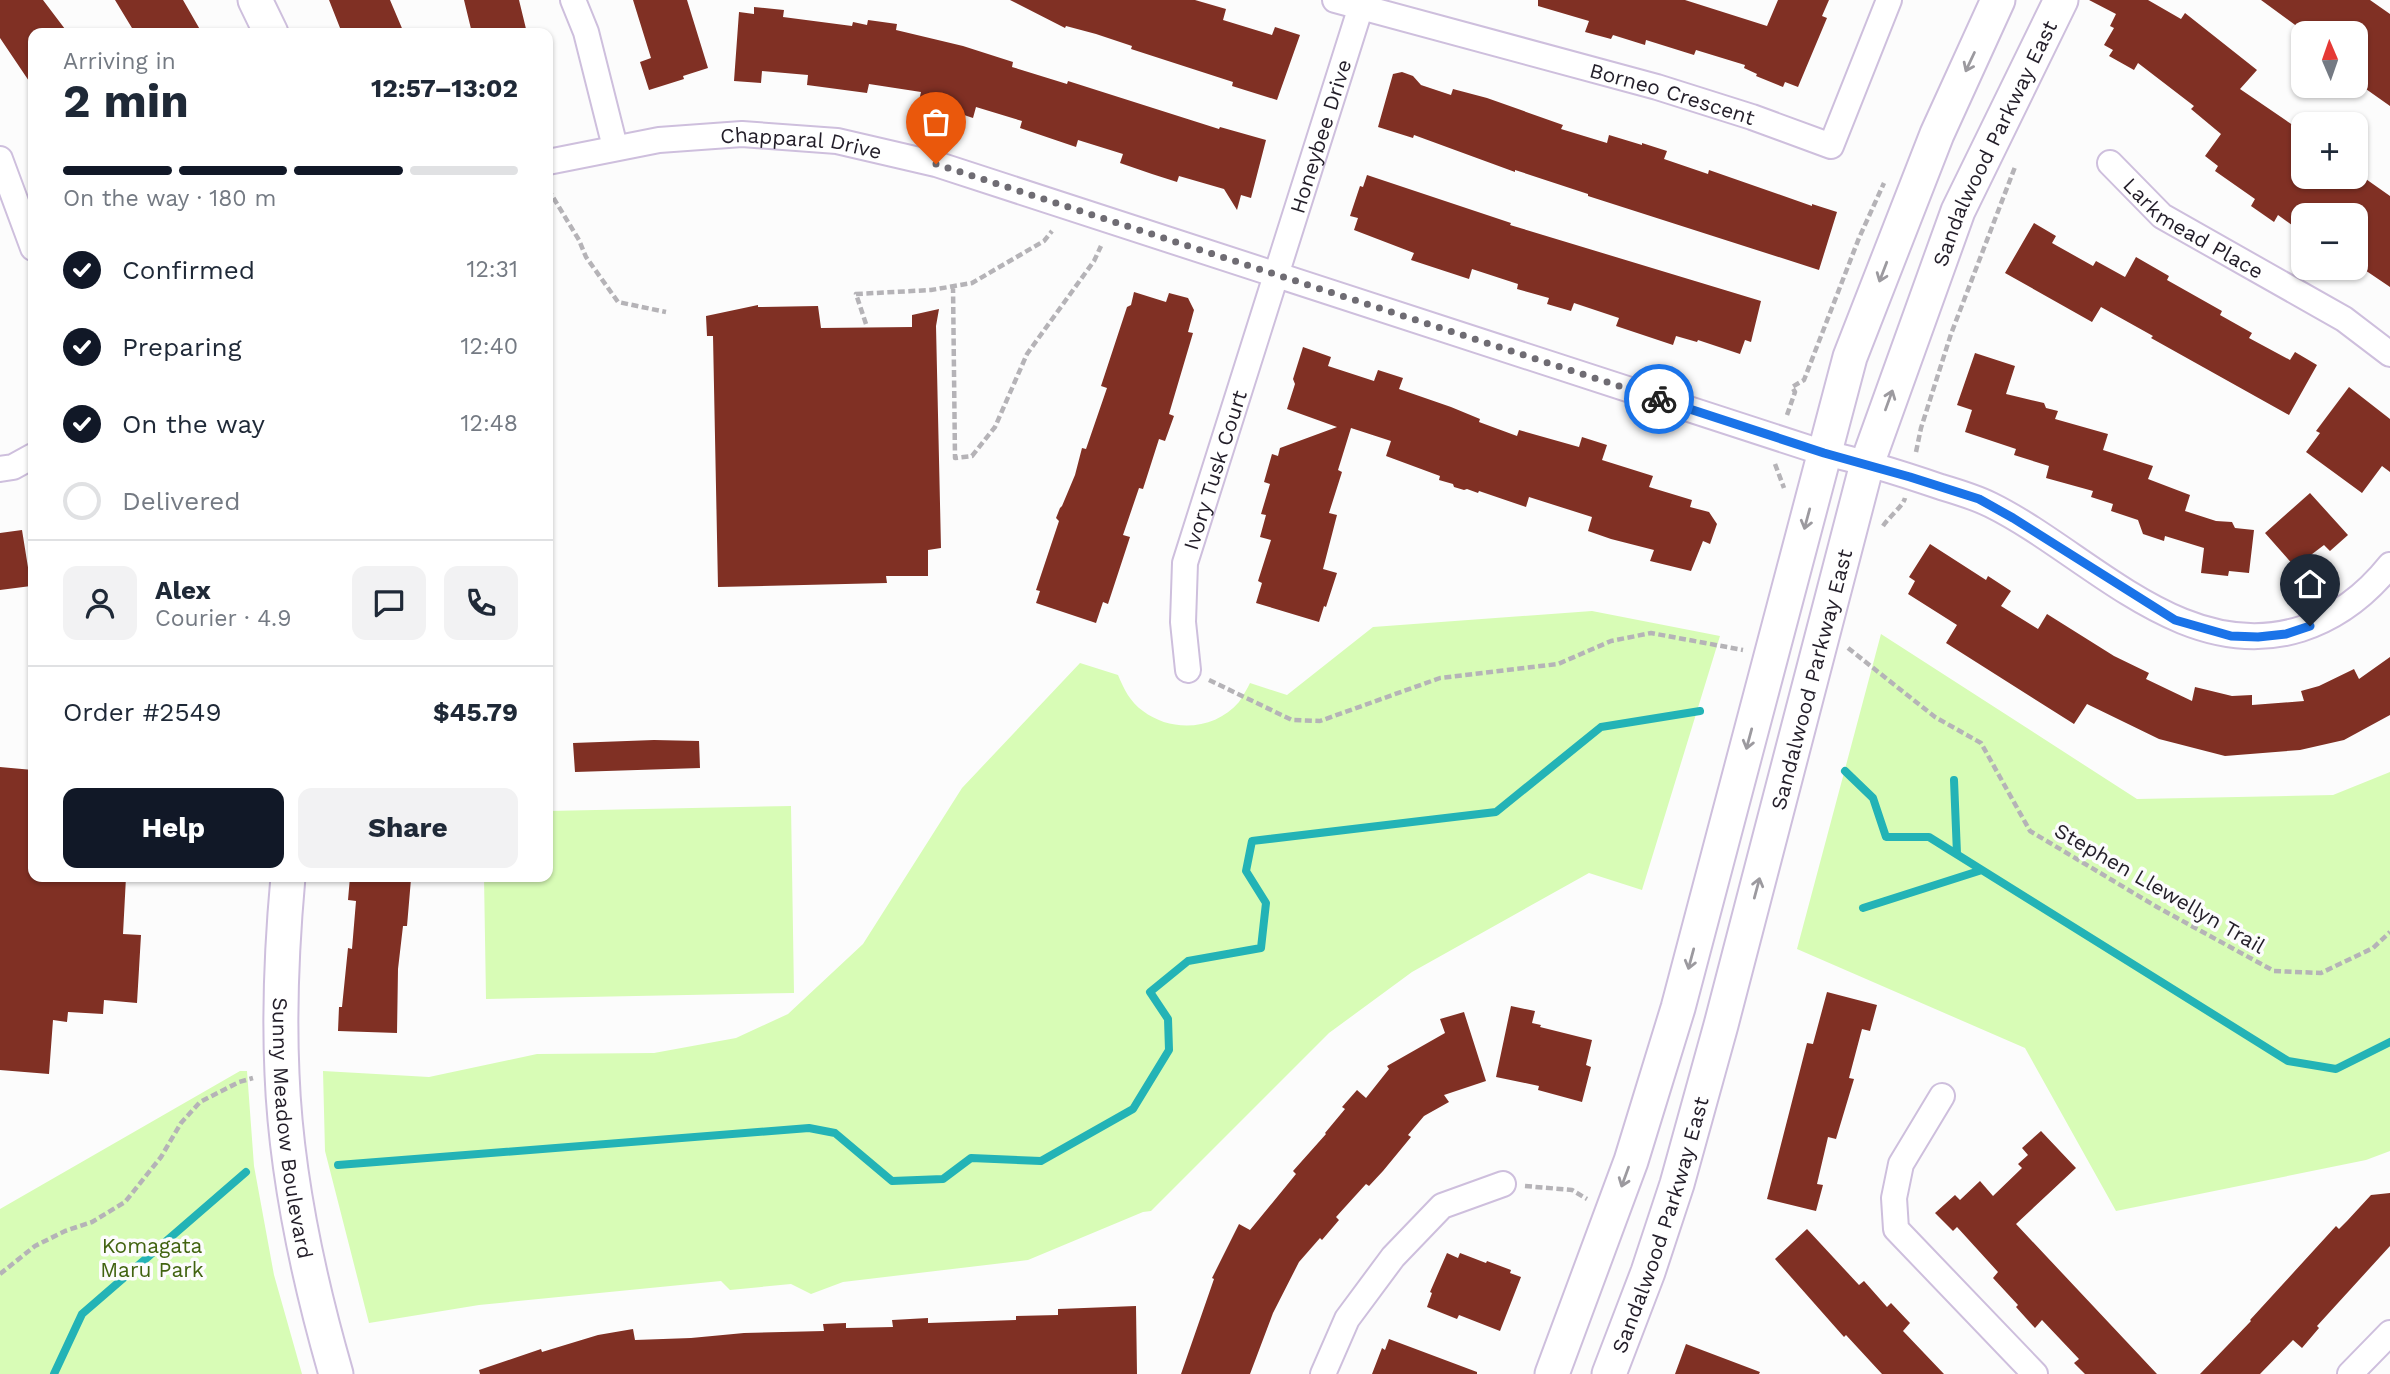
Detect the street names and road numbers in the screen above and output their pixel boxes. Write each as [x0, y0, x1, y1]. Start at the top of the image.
street label: Sandalwood Parkway East [1927, 16, 2062, 270]
street label: Honeybee Drive [1284, 56, 1356, 216]
street label: Borneo Crescent [1587, 57, 1758, 130]
street label: Chapparal Drive [719, 121, 884, 164]
street label: Larkmead Place [2118, 172, 2268, 283]
street label: Ivory Tusk Court [1178, 387, 1251, 553]
street label: Sandalwood Parkway East [1765, 546, 1857, 812]
street label: Stephen Llewellyn Trail [2050, 817, 2270, 959]
street label: Sunny Meadow Boulevard [268, 997, 319, 1261]
street label: Sandalwood Parkway East [1606, 1093, 1713, 1356]

